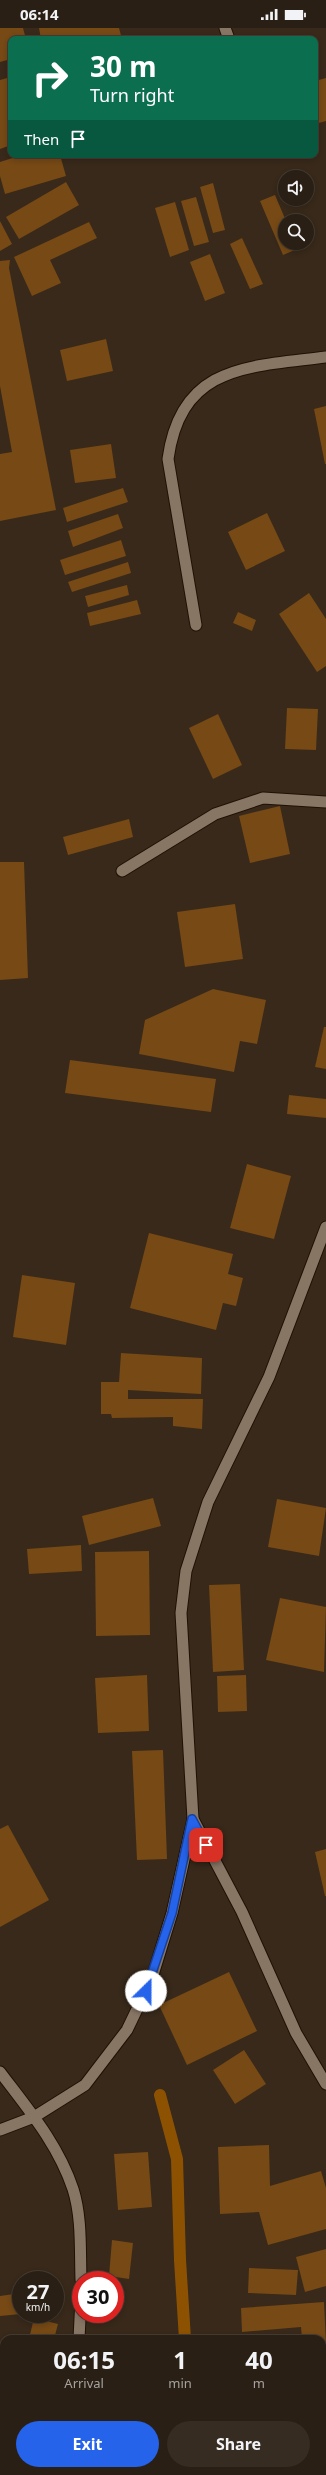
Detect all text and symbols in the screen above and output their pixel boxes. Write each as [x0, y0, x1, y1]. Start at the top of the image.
text: 06:14 [20, 4, 59, 24]
text: 30 m [90, 47, 157, 85]
icon: right [24, 52, 76, 104]
text: Turn right [90, 83, 174, 107]
icon: arrive [67, 128, 89, 150]
text: Then [24, 129, 59, 149]
map controls [278, 170, 314, 250]
button: sound [278, 170, 314, 206]
button: search [278, 214, 314, 250]
pin [189, 1828, 223, 1862]
icon: arrive [195, 1834, 217, 1856]
position arrow [125, 1970, 167, 2012]
speed limit sign: 30 [72, 2271, 124, 2323]
text: 27 [27, 2278, 49, 2305]
text: km/h [26, 2300, 50, 2314]
text: 06:15 [53, 2343, 115, 2376]
text: 1 [173, 2343, 187, 2376]
text: 40 [245, 2343, 273, 2376]
text: Arrival [64, 2374, 104, 2392]
text: min [168, 2374, 192, 2392]
text: m [253, 2374, 265, 2392]
button: Exit [16, 2421, 159, 2467]
button: Share [167, 2421, 310, 2467]

